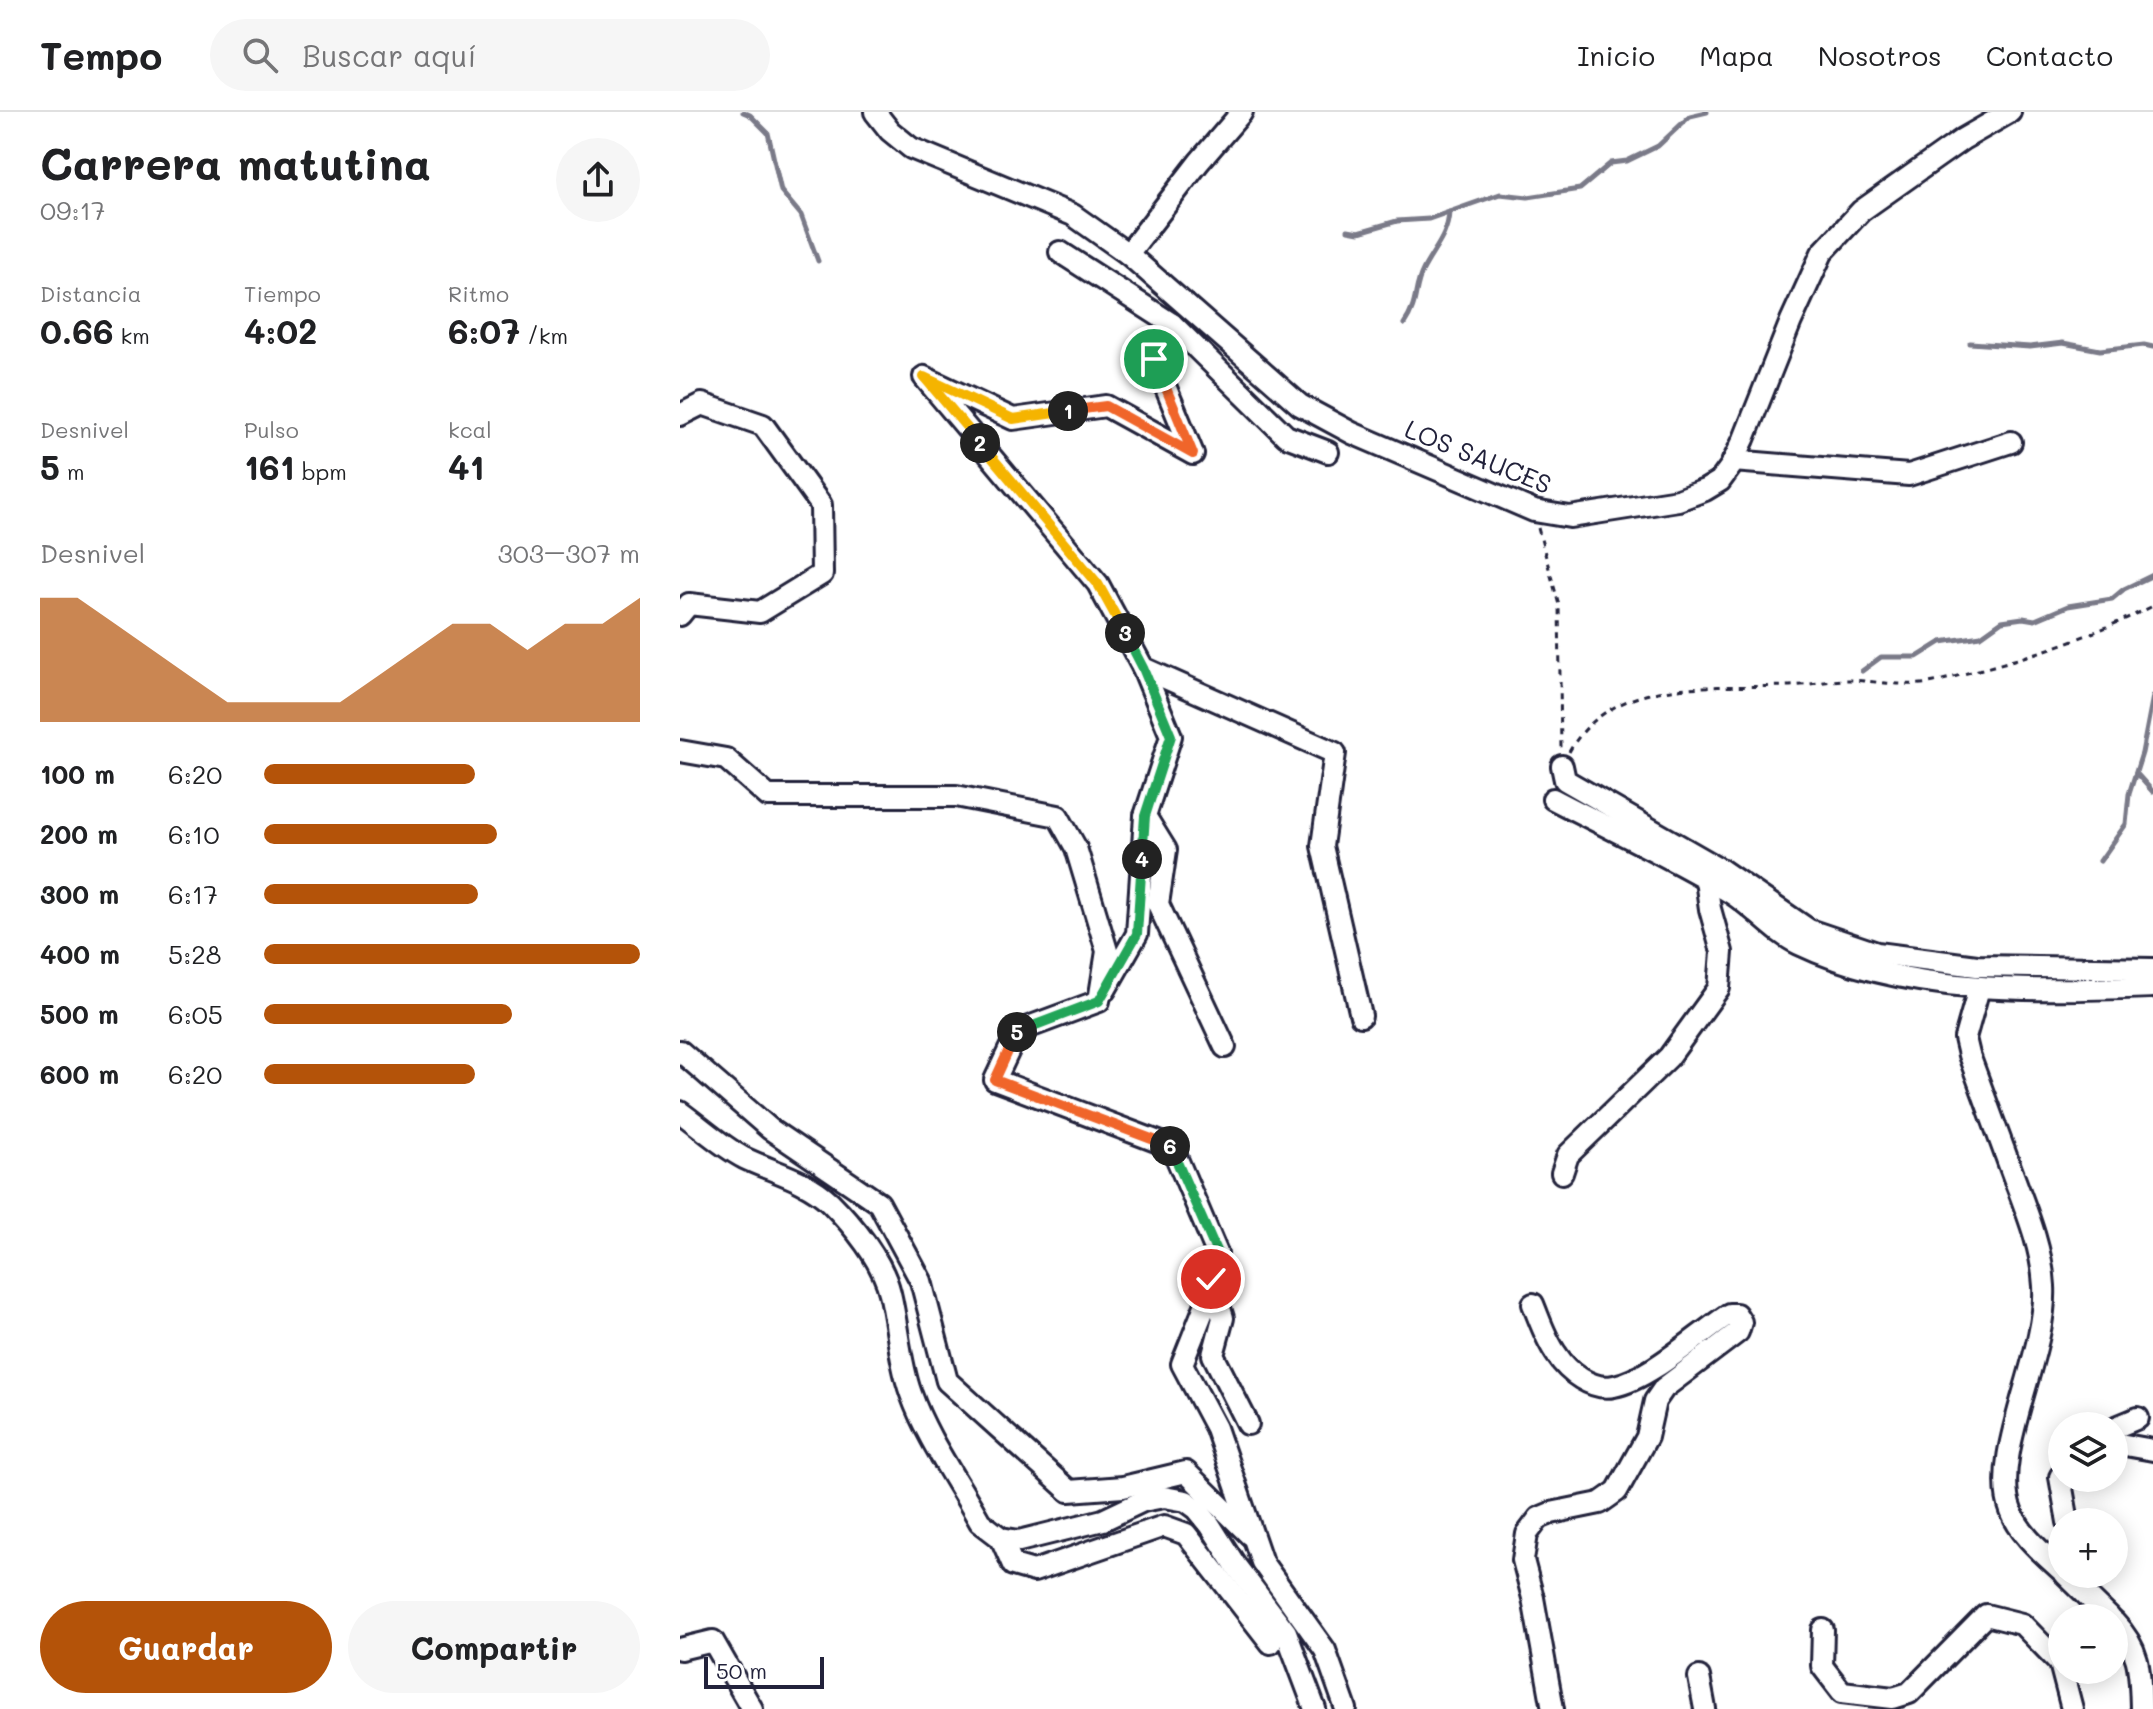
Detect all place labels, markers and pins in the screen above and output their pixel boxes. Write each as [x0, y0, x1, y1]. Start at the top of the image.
pin [1120, 325, 1188, 393]
pin: 1 [1048, 391, 1088, 431]
pin: 2 [960, 423, 1000, 463]
pin: 3 [1105, 613, 1145, 653]
pin: 4 [1122, 839, 1162, 879]
pin: 5 [997, 1012, 1037, 1052]
pin: 6 [1150, 1126, 1190, 1166]
pin [1177, 1245, 1245, 1313]

